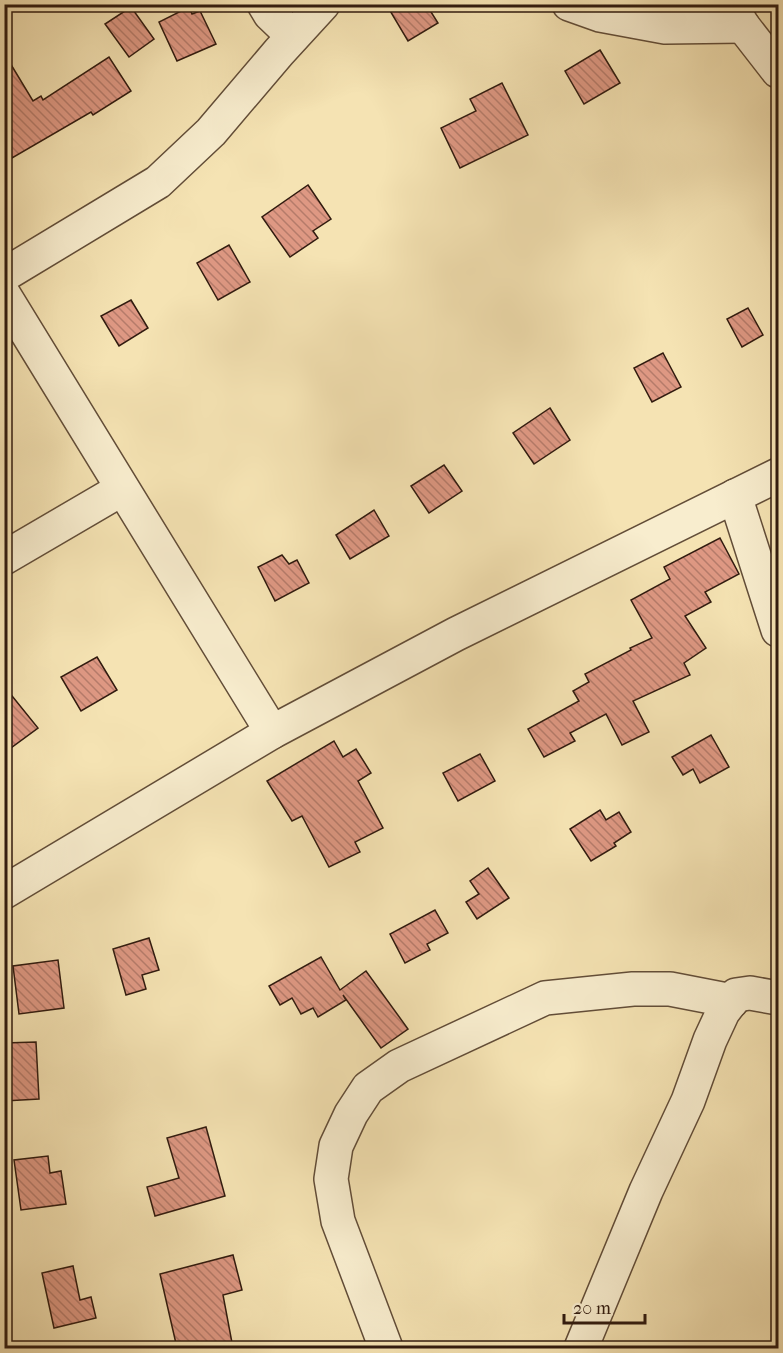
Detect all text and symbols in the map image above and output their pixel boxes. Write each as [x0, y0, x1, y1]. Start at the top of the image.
scale bar [564, 1287, 645, 1325]
text: 20 m [573, 1298, 611, 1319]

